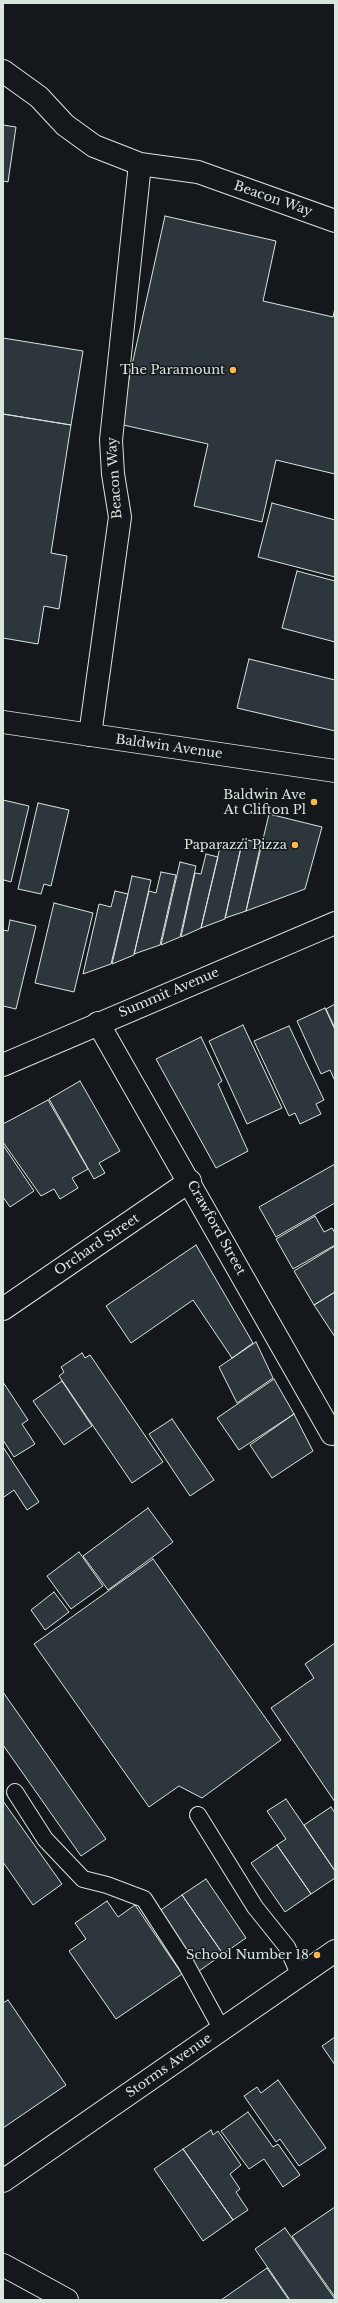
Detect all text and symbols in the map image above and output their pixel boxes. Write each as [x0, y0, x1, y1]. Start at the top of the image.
street label: Beacon Way [232, 178, 314, 220]
place label: The Paramount [120, 362, 225, 378]
marker: The Paramount [228, 365, 238, 375]
street label: Beacon Way [104, 436, 126, 520]
street label: Baldwin Avenue [115, 732, 223, 762]
place label: Baldwin Ave At Clifton Pl [223, 787, 306, 818]
marker: Baldwin Ave At Clifton Pl [309, 797, 319, 807]
place label: Paparazzi Pizza [184, 837, 287, 853]
marker: Paparazzi Pizza [290, 840, 300, 850]
street label: Summit Avenue [116, 965, 222, 1021]
street label: Crawford Street [183, 1178, 249, 1278]
street label: Orchard Street [52, 1211, 142, 1279]
place label: School Number 18 [186, 1947, 309, 1963]
marker: School Number 18 [312, 1950, 322, 1960]
street label: Storms Avenue [123, 2031, 215, 2101]

